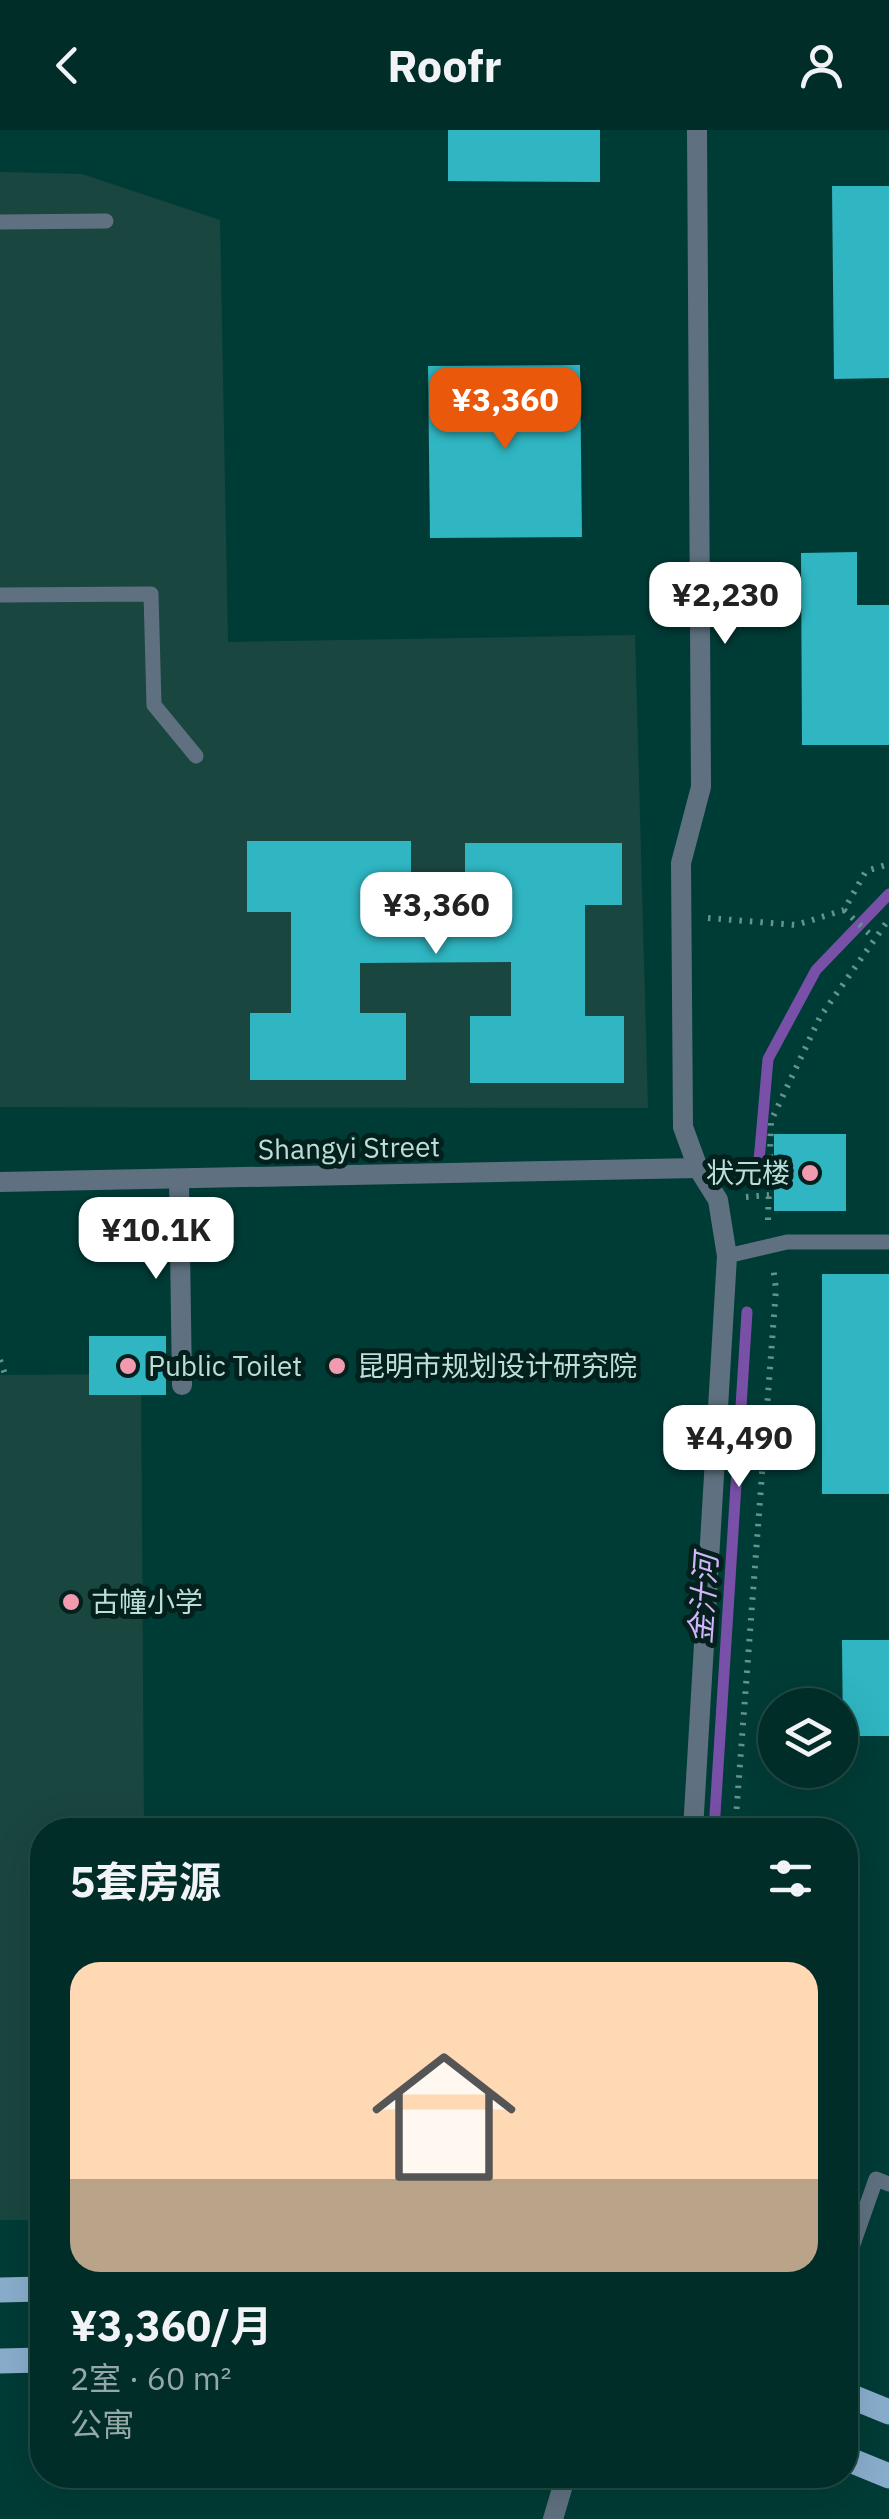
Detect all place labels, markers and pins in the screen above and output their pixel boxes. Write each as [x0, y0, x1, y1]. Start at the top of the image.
pin: ¥3,360 [424, 367, 586, 452]
pin: ¥2,230 [644, 562, 806, 647]
pin: ¥3,360 [355, 872, 517, 957]
place label: 状元楼 [706, 1154, 790, 1191]
marker: 状元楼 [799, 1162, 821, 1184]
pin: ¥10.1K [75, 1197, 237, 1282]
place label: Public Toilet [148, 1347, 302, 1384]
place label: 昆明市规划设计研究院 [357, 1347, 637, 1384]
marker: Public Toilet [117, 1355, 139, 1377]
marker: 昆明市规划设计研究院 [326, 1355, 348, 1377]
pin: ¥4,490 [658, 1405, 820, 1490]
place label: 古幢小学 [91, 1583, 203, 1620]
marker: 古幢小学 [60, 1591, 82, 1613]

